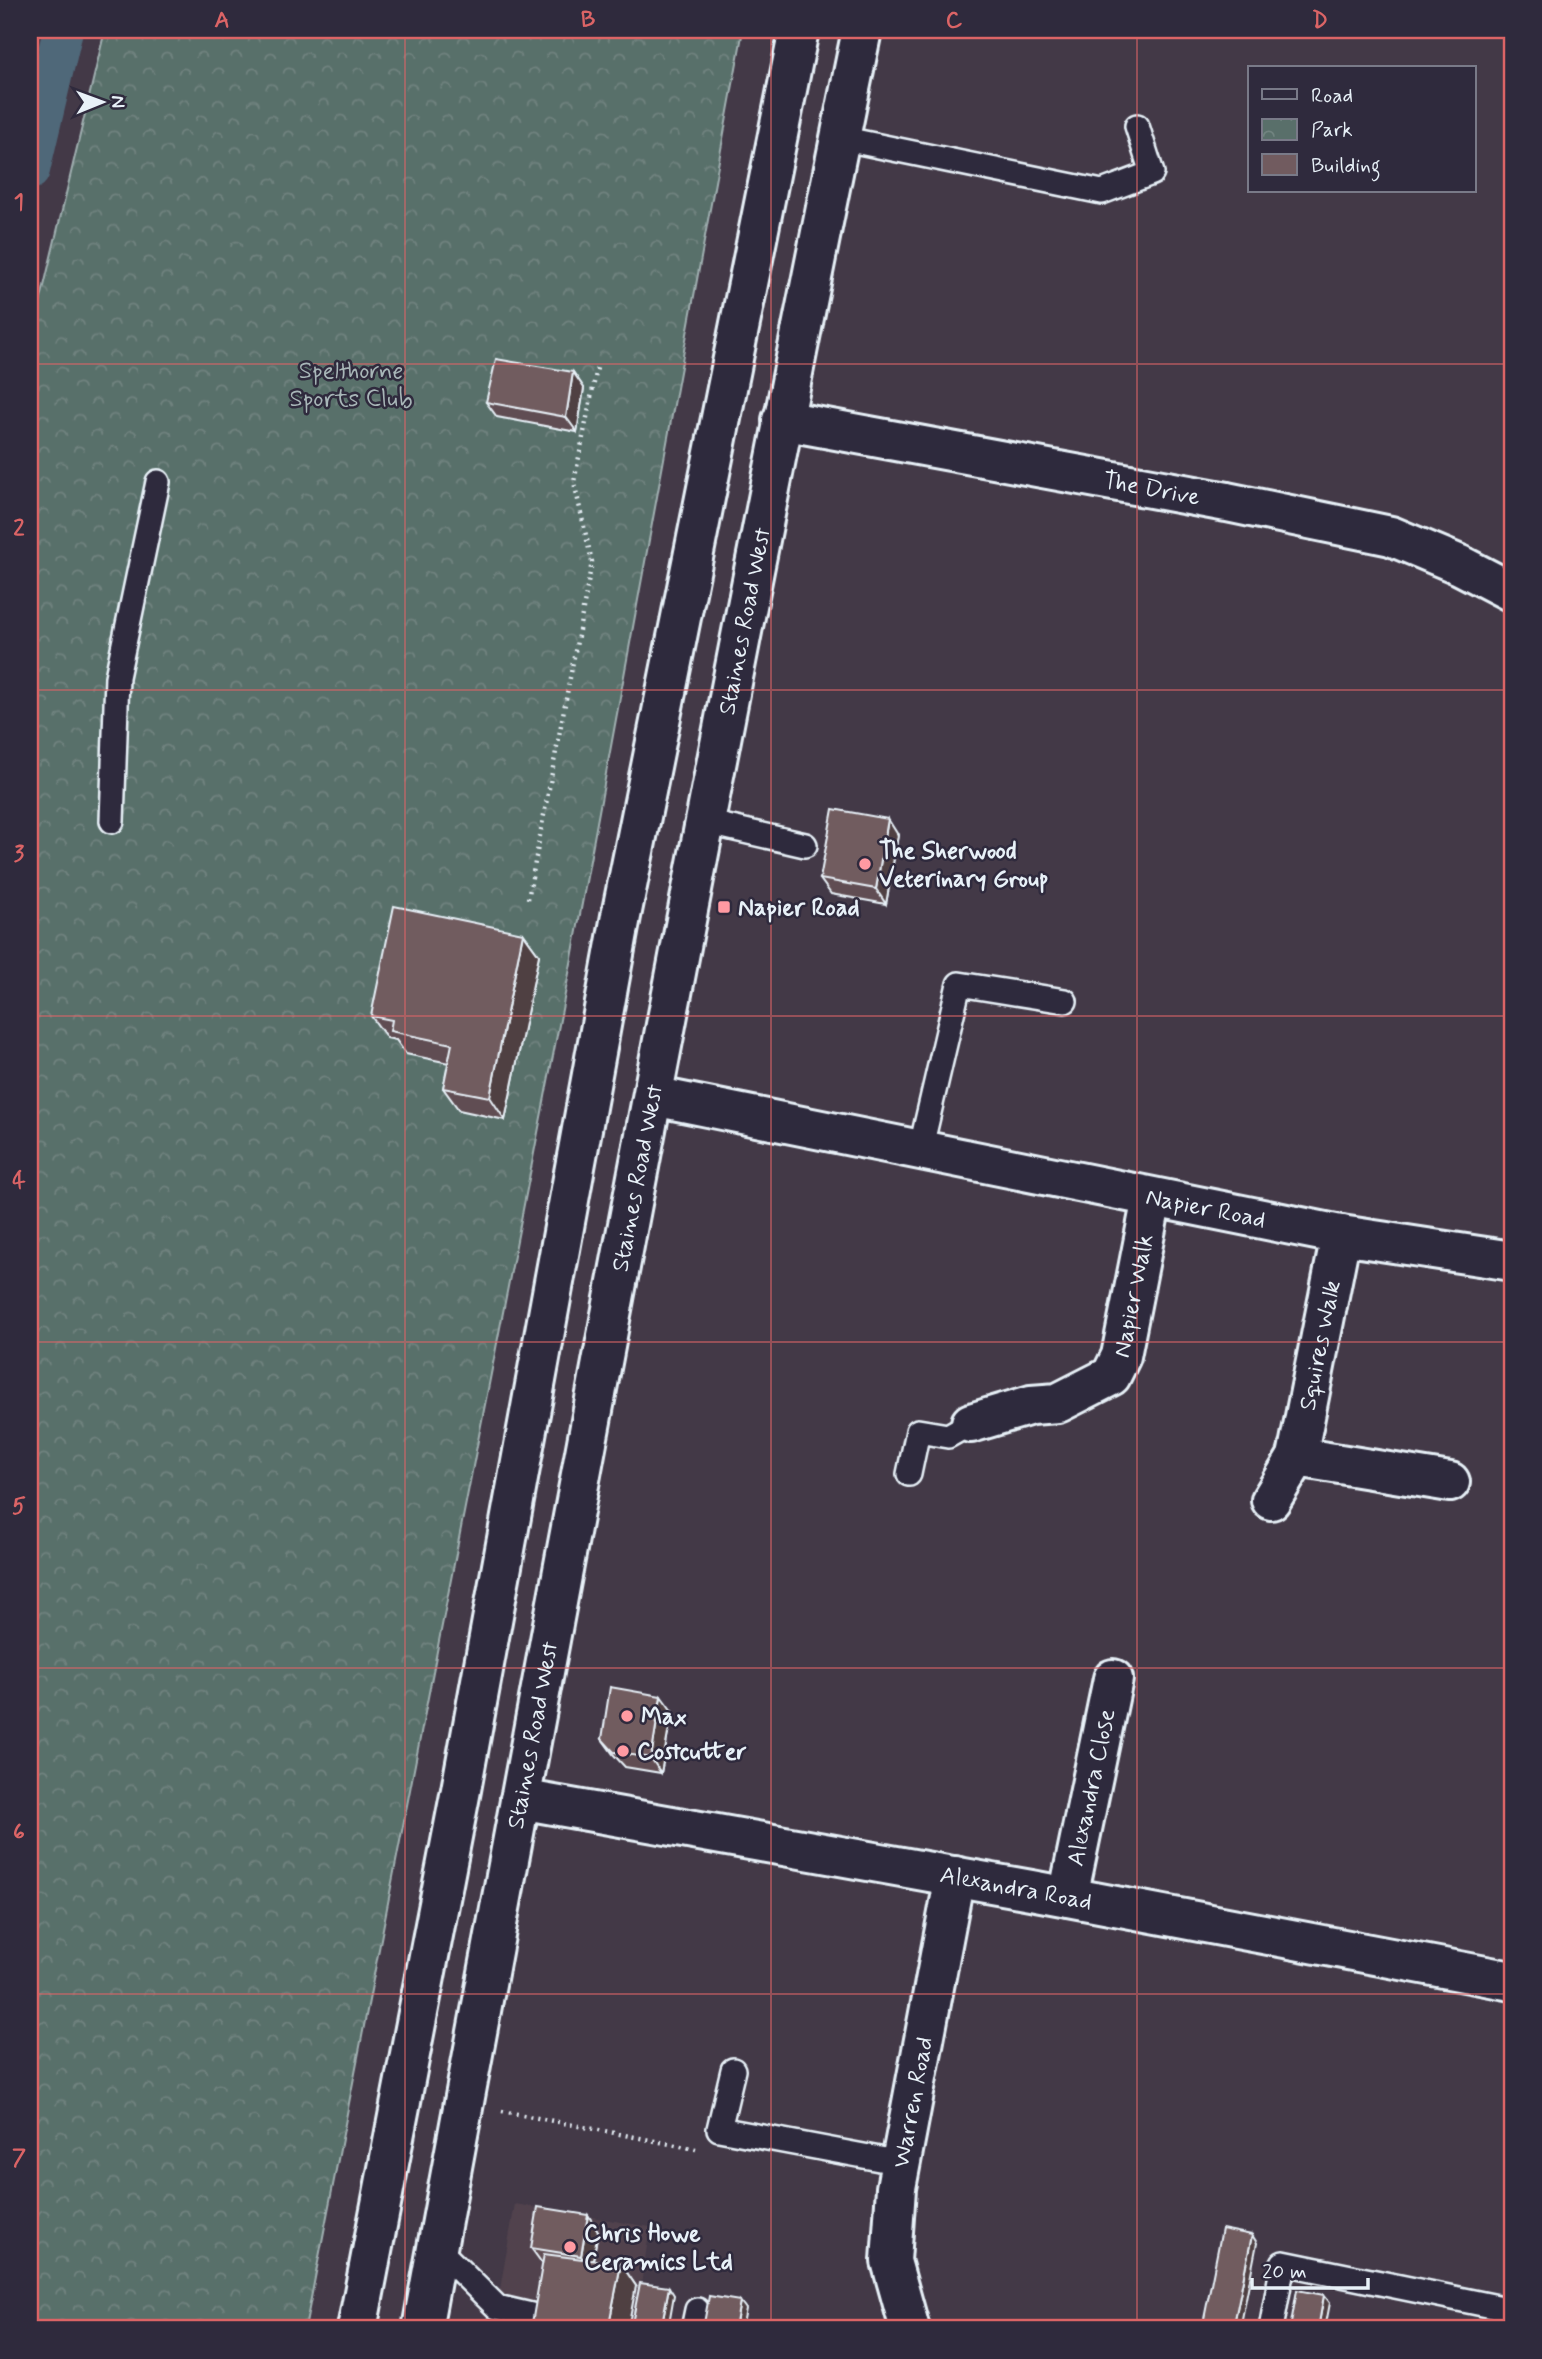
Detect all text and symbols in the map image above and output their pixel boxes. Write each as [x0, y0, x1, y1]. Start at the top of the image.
text: A [214, 6, 230, 36]
text: B [581, 6, 596, 36]
text: C [946, 6, 963, 36]
text: D [1312, 6, 1328, 36]
north arrow [66, 66, 136, 136]
legend [1248, 66, 1476, 192]
text: Road [1311, 82, 1353, 110]
text: N [105, 95, 130, 108]
text: Park [1311, 116, 1353, 144]
text: Building [1311, 152, 1381, 182]
text: 1 [14, 188, 24, 218]
park label: Spelthorne Sports Club [289, 356, 413, 415]
street label: The Drive [1100, 465, 1203, 514]
text: 2 [13, 514, 25, 544]
street label: Staines Road West [712, 525, 779, 718]
place label: The Sherwood Veterinary Group [879, 836, 1048, 895]
text: 3 [14, 840, 25, 870]
marker: The Sherwood Veterinary Group [857, 856, 873, 872]
place label: Napier Road [738, 893, 859, 924]
marker: Napier Road [716, 899, 732, 915]
street label: Staines Road West [605, 1081, 671, 1274]
text: 4 [12, 1166, 26, 1196]
street label: Napier Road [1143, 1182, 1268, 1236]
street label: Napier Walk [1107, 1231, 1162, 1360]
street label: Squires Walk [1293, 1278, 1349, 1413]
text: 5 [12, 1492, 26, 1522]
street label: Staines Road West [501, 1639, 566, 1832]
place label: Max [641, 1702, 687, 1733]
street label: Alexandra Close [1061, 1706, 1123, 1869]
marker: Max [619, 1708, 635, 1724]
place label: Costcutter [637, 1737, 747, 1768]
marker: Costcutter [615, 1743, 631, 1759]
text: 6 [13, 1818, 25, 1848]
street label: Alexandra Road [937, 1860, 1095, 1918]
street label: Warren Road [886, 2034, 941, 2171]
text: 7 [12, 2144, 26, 2174]
place label: Chris Howe Ceramics Ltd [584, 2219, 733, 2278]
marker: Chris Howe Ceramics Ltd [562, 2239, 578, 2255]
scale bar [1252, 2247, 1367, 2291]
text: 20 m [1262, 2258, 1307, 2286]

